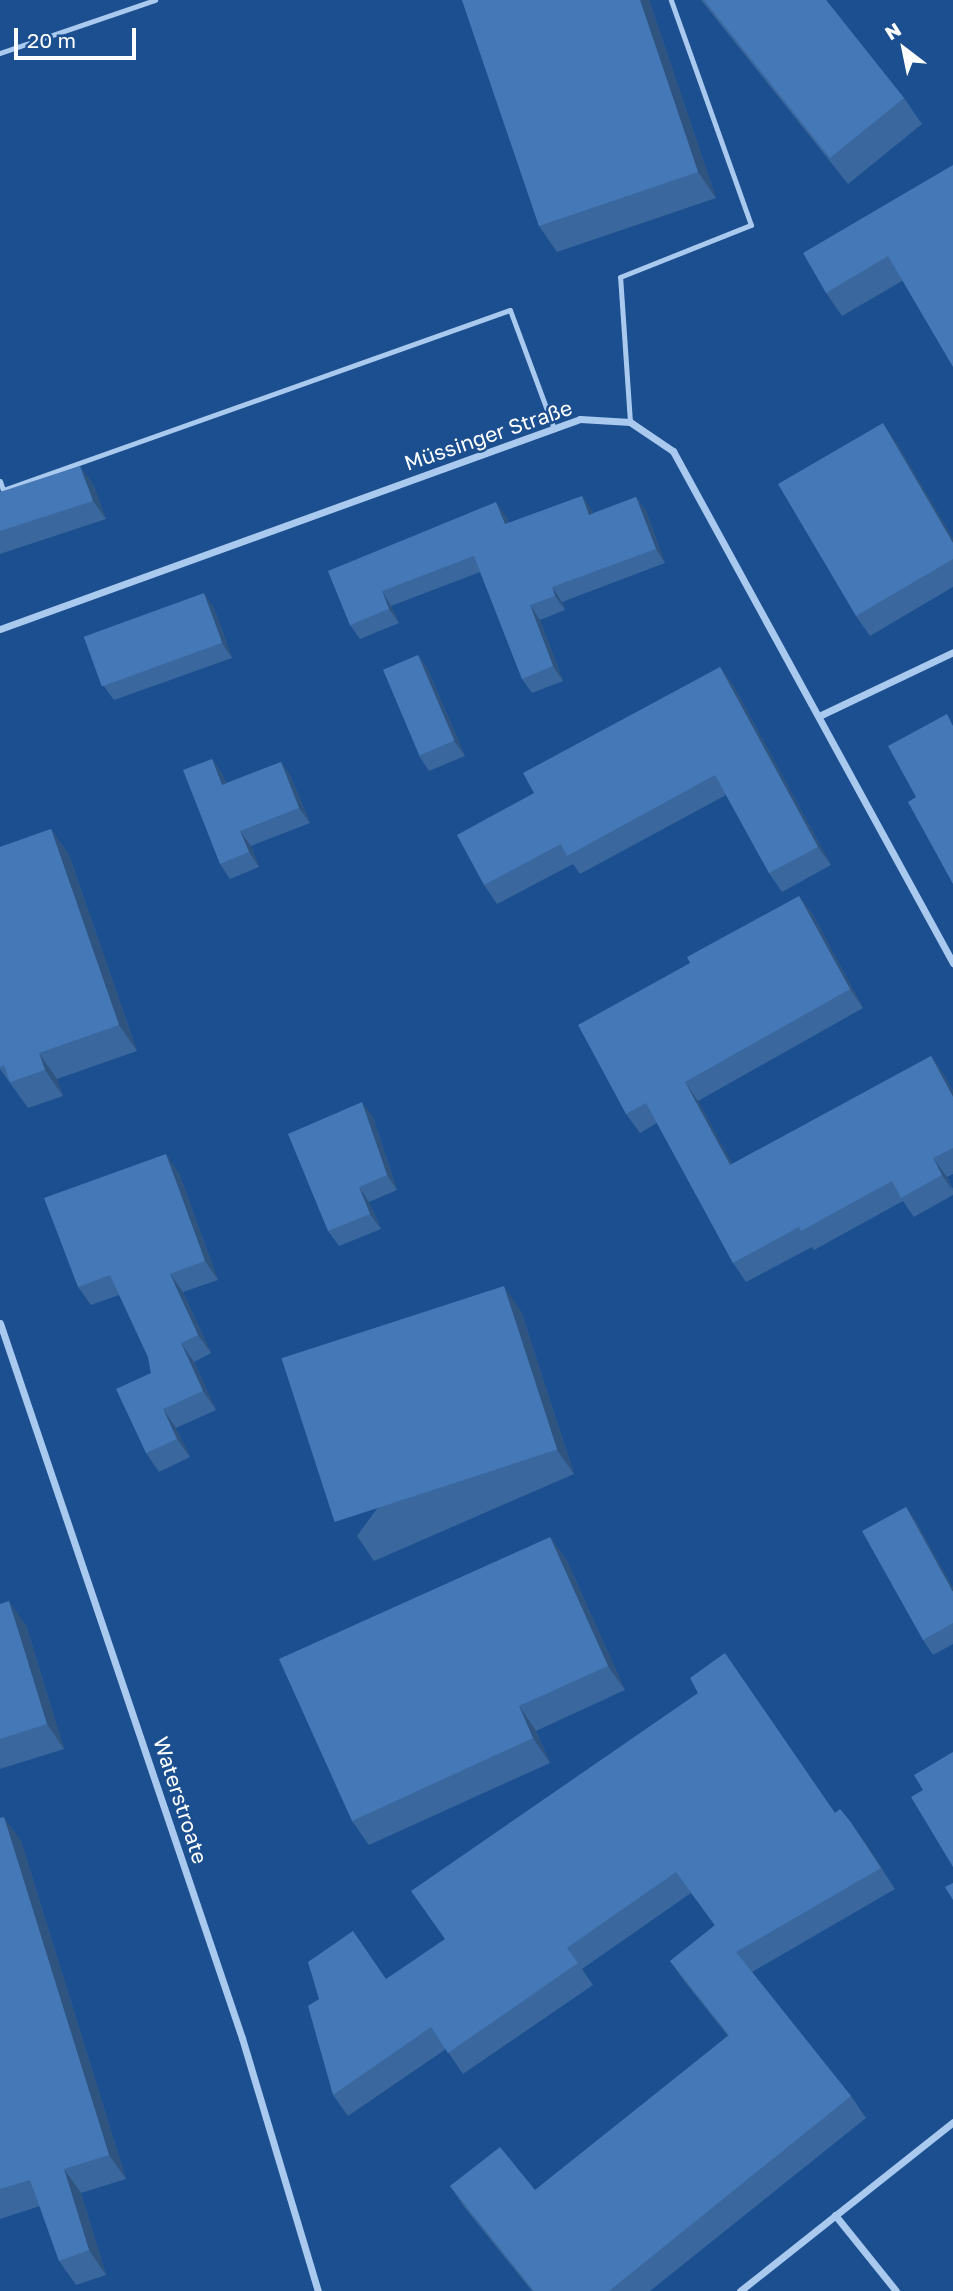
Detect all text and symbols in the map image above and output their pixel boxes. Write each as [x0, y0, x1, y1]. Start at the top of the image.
scale bar [18, 14, 140, 58]
north arrow [869, 14, 939, 84]
text: N [880, 17, 905, 44]
text: 20 m [27, 27, 76, 53]
street label: Müssinger Straße [401, 394, 575, 476]
street label: Waterstroate [149, 1733, 213, 1867]

